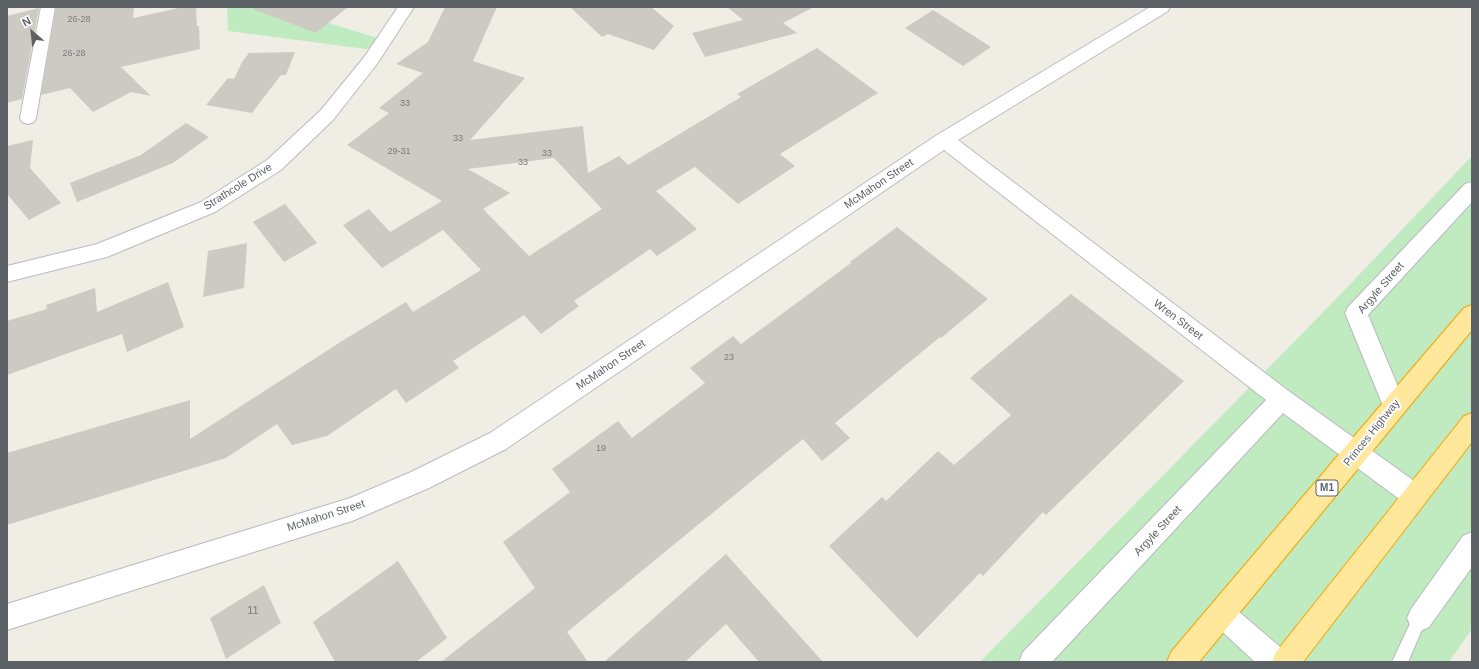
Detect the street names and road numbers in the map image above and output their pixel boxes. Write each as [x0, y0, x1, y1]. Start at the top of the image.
street label: McMahon Street [842, 156, 916, 212]
street label: Strathcole Drive [201, 161, 275, 213]
street label: Argyle Street [1355, 260, 1407, 316]
street label: Wren Street [1151, 297, 1205, 343]
street label: McMahon Street [574, 337, 648, 393]
street label: Princes Highway [1341, 397, 1403, 469]
road number: M1 [1316, 480, 1338, 496]
street label: McMahon Street [286, 497, 366, 535]
street label: Argyle Street [1131, 503, 1185, 559]

